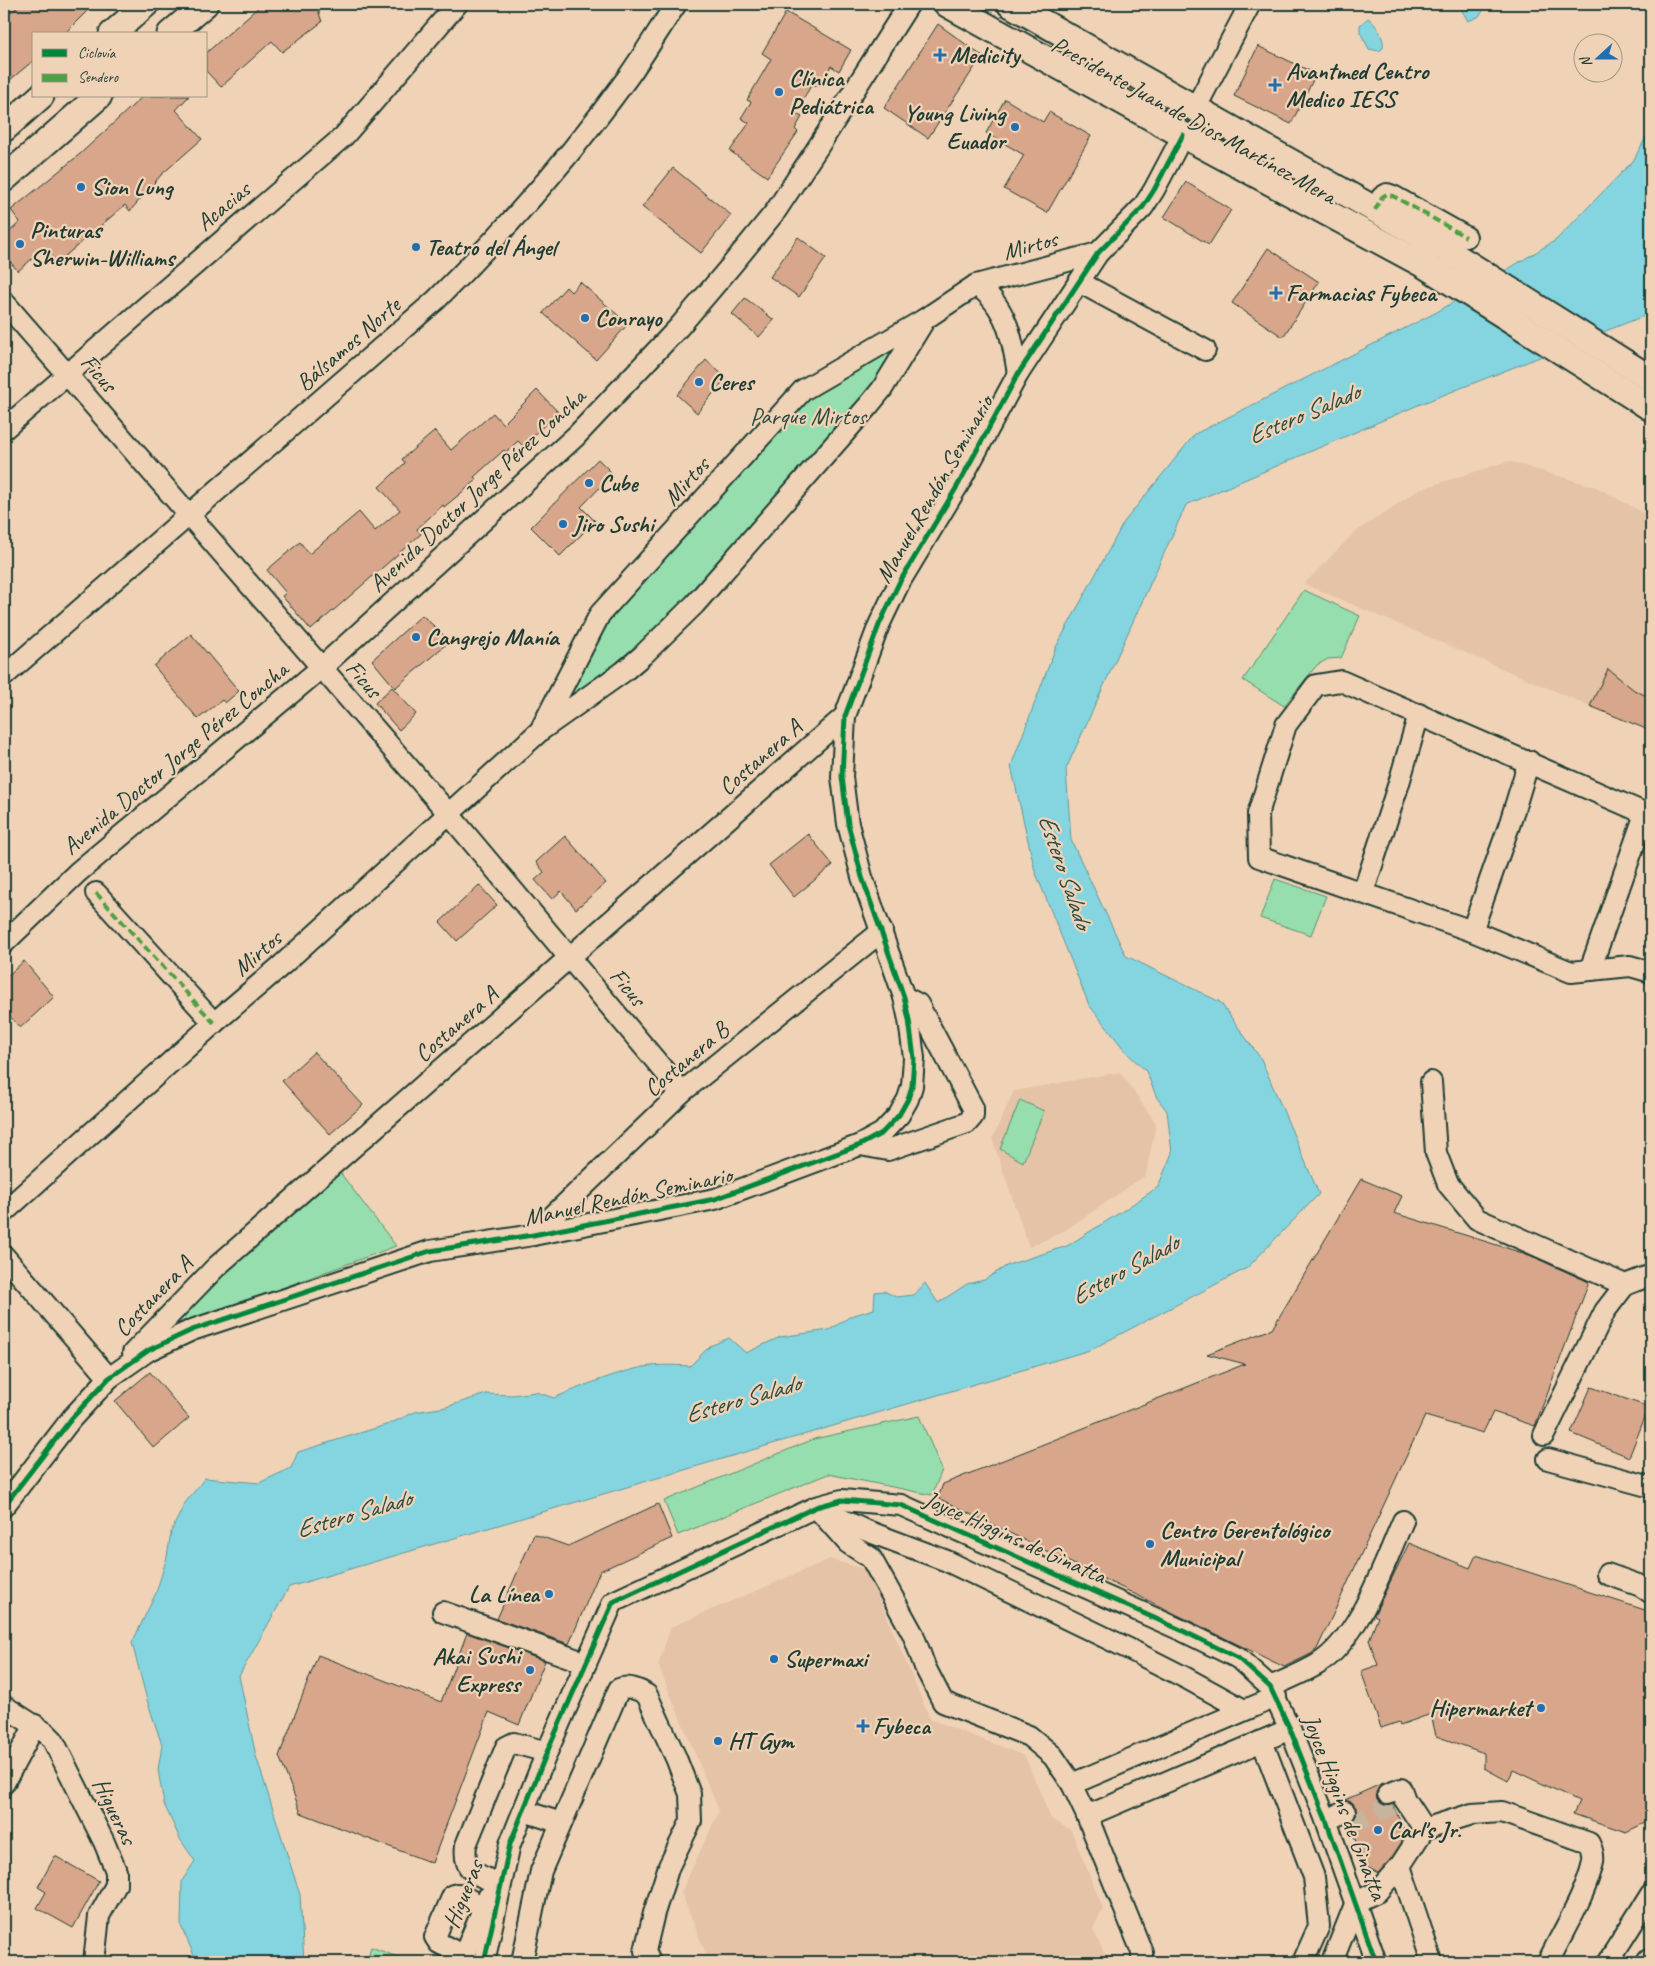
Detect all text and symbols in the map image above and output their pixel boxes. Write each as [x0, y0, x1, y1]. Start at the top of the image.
street label: Presidente Juan de Dios Martínez Mera [1046, 29, 1343, 212]
legend [32, 32, 208, 98]
north arrow [1572, 32, 1622, 82]
place label: Medicity [950, 40, 1022, 70]
text: Ciclovía [78, 44, 117, 63]
marker: Medicity [934, 49, 946, 61]
text: N [1576, 53, 1596, 70]
place label: Avantmed Centro Medico IESS [1286, 56, 1431, 114]
place label: Clínica Pediátrica [789, 63, 875, 121]
text: Sendero [78, 68, 119, 87]
marker: Avantmed Centro Medico IESS [1268, 78, 1282, 92]
marker: Clínica Pediátrica [773, 86, 785, 98]
place label: Young Living Euador [904, 98, 1007, 156]
marker: Young Living Euador [1009, 121, 1021, 133]
place label: Sion Lung [91, 172, 175, 202]
street label: Acacias [190, 173, 258, 237]
marker: Sion Lung [75, 181, 87, 193]
place label: Pinturas Sherwin-Williams [30, 215, 177, 273]
street label: Mirtos [999, 223, 1062, 267]
place label: Teatro del Ángel [426, 232, 561, 262]
marker: Pinturas Sherwin-Williams [14, 238, 26, 250]
marker: Teatro del Ángel [410, 241, 422, 253]
place label: Farmacias Fybeca [1286, 278, 1438, 308]
marker: Farmacias Fybeca [1270, 287, 1282, 299]
street label: Bálsamos Norte [290, 289, 408, 398]
place label: Conrayo [595, 303, 664, 333]
marker: Conrayo [579, 312, 591, 324]
street label: Ficus [74, 348, 125, 400]
place label: Ceres [709, 367, 756, 397]
water label: Estero Salado [1243, 374, 1368, 452]
marker: Ceres [693, 376, 705, 388]
street label: Avenida Doctor Jorge Pérez Concha [362, 380, 593, 598]
street label: Manuel Rendón Seminario [868, 388, 1001, 588]
park label: Parque Mirtos [750, 401, 868, 431]
street label: Mirtos [656, 449, 717, 512]
place label: Cube [599, 468, 640, 498]
marker: Cube [583, 477, 595, 489]
place label: Jiro Sushi [571, 509, 657, 539]
marker: Jiro Sushi [557, 518, 569, 530]
place label: Cangrejo Manía [426, 622, 561, 652]
marker: Cangrejo Manía [410, 631, 422, 643]
street label: Avenida Doctor Jorge Pérez Concha [56, 653, 296, 861]
street label: Ficus [339, 654, 390, 706]
street label: Costanera A [712, 712, 809, 801]
water label: Estero Salado [1031, 810, 1101, 936]
street label: Mirtos [226, 922, 289, 982]
street label: Ficus [603, 962, 654, 1014]
street label: Costanera A [408, 979, 505, 1068]
street label: Costanera B [637, 1014, 736, 1103]
street label: Manuel Rendón Seminario [521, 1159, 737, 1233]
water label: Estero Salado [1065, 1225, 1188, 1313]
street label: Costanera A [107, 1249, 200, 1343]
water label: Estero Salado [681, 1366, 808, 1431]
water label: Estero Salado [292, 1481, 419, 1546]
street label: Joyce Higgins de Ginatta [918, 1483, 1112, 1591]
place label: Centro Gerentológico Municipal [1160, 1515, 1332, 1573]
marker: Centro Gerentológico Municipal [1144, 1538, 1156, 1550]
place label: La Línea [469, 1579, 541, 1609]
marker: La Línea [543, 1588, 555, 1600]
place label: Akai Sushi Express [433, 1641, 523, 1699]
place label: Supermaxi [784, 1644, 870, 1674]
marker: Supermaxi [768, 1653, 780, 1665]
marker: Akai Sushi Express [524, 1664, 536, 1676]
place label: Hipermarket [1429, 1693, 1535, 1723]
marker: Hipermarket [1535, 1702, 1547, 1714]
street label: Joyce Higgins de Ginatta [1295, 1709, 1395, 1905]
place label: Fybeca [873, 1711, 932, 1741]
marker: Fybeca [857, 1720, 869, 1732]
place label: HT Gym [728, 1726, 795, 1756]
marker: HT Gym [712, 1735, 724, 1747]
street label: Higueras [86, 1773, 145, 1851]
place label: Carl's Jr. [1388, 1815, 1462, 1845]
marker: Carl's Jr. [1372, 1824, 1384, 1836]
street label: Higueras [436, 1854, 491, 1932]

